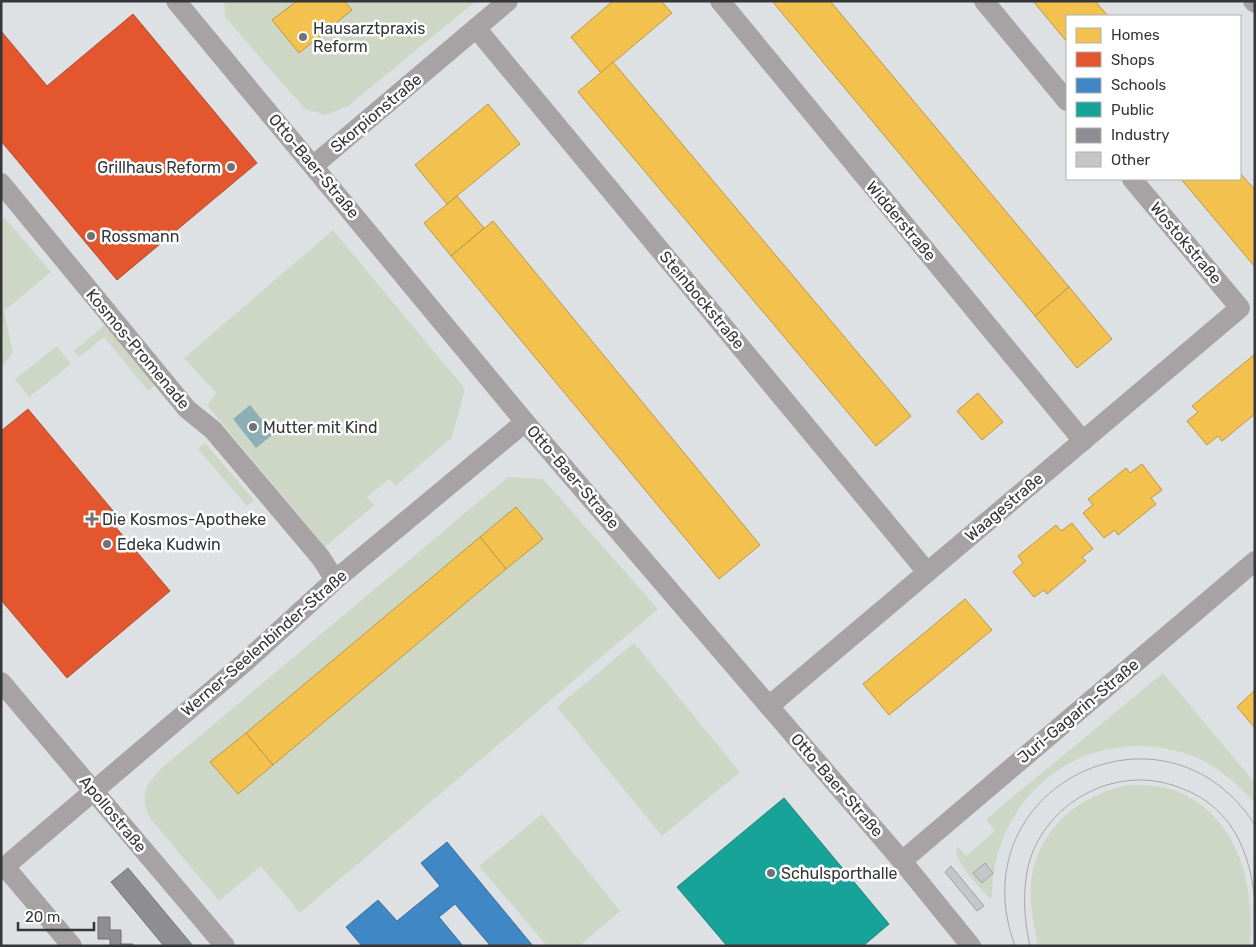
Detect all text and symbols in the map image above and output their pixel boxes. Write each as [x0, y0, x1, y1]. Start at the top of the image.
legend [1066, 15, 1241, 180]
place label: Hausarztpraxis Reform [313, 19, 425, 56]
text: Homes [1111, 26, 1160, 44]
marker: Hausarztpraxis Reform [297, 31, 309, 43]
text: Shops [1111, 51, 1155, 69]
street label: Skorpionstraße [327, 69, 425, 157]
text: Schools [1111, 76, 1167, 94]
text: Public [1111, 101, 1154, 119]
street label: Otto-Baer-Straße [265, 110, 363, 222]
text: Industry [1111, 126, 1170, 144]
text: Other [1111, 151, 1151, 169]
place label: Grillhaus Reform [97, 158, 221, 177]
marker: Grillhaus Reform [225, 161, 237, 173]
street label: Widderstraße [862, 177, 940, 265]
street label: Wostokstraße [1146, 198, 1226, 288]
place label: Rossmann [101, 227, 179, 246]
marker: Rossmann [85, 230, 97, 242]
street label: Steinbockstraße [656, 247, 748, 353]
street label: Kosmos-Promenade [82, 285, 194, 413]
place label: Mutter mit Kind [263, 418, 377, 437]
marker: Mutter mit Kind [247, 421, 259, 433]
street label: Otto-Baer-Straße [523, 421, 623, 533]
street label: Waagestraße [961, 469, 1047, 545]
place label: Die Kosmos-Apotheke [102, 510, 266, 529]
marker: Die Kosmos-Apotheke [86, 513, 98, 525]
place label: Edeka Kudwin [117, 535, 221, 554]
marker: Edeka Kudwin [101, 538, 113, 550]
street label: Werner-Seelenbinder-Straße [177, 566, 351, 720]
street label: Juri-Gagarin-Straße [1014, 655, 1142, 767]
street label: Otto-Baer-Straße [787, 729, 887, 841]
street label: Apollostraße [76, 772, 150, 856]
place label: Schulsporthalle [781, 864, 898, 883]
marker: Schulsporthalle [765, 867, 777, 879]
scale bar [18, 900, 94, 932]
text: 20 m [25, 908, 60, 926]

